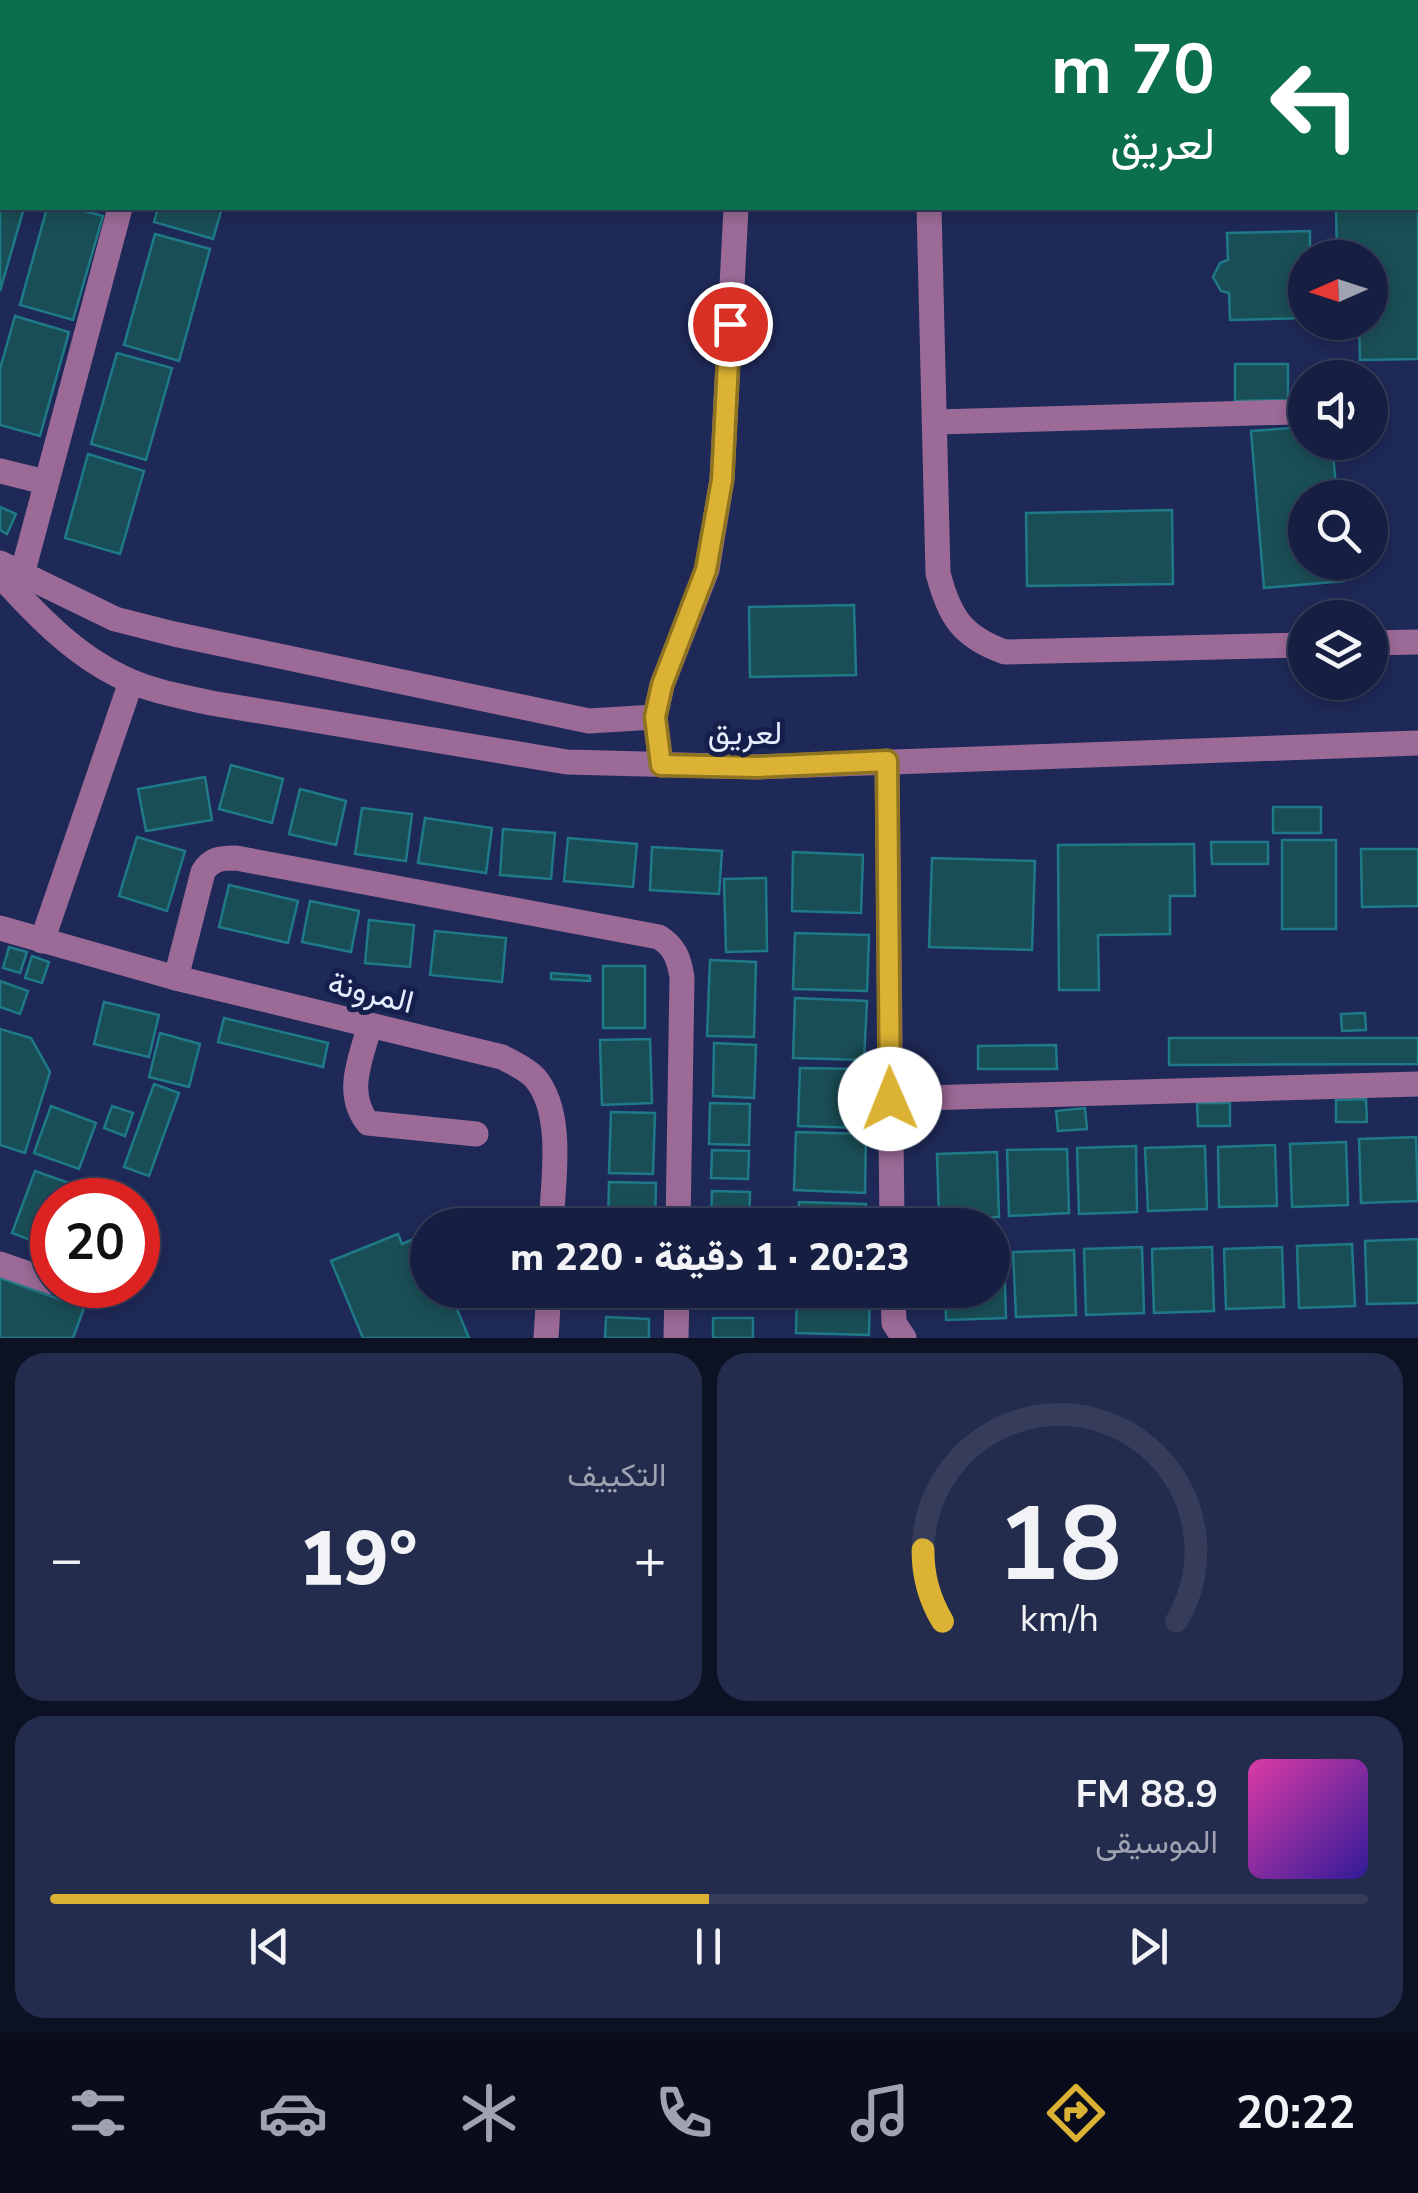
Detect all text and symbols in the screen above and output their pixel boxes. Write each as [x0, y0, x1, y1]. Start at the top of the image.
text: 70 m [1051, 22, 1215, 118]
icon: left [1250, 40, 1380, 170]
text: لعريق [1110, 114, 1215, 175]
north arrow [1288, 240, 1388, 340]
map controls [1288, 240, 1388, 700]
pin [688, 282, 773, 367]
icon: arrive [703, 297, 758, 352]
button: sound [1288, 360, 1388, 460]
button: search [1288, 480, 1388, 580]
button: layers [1288, 600, 1388, 700]
street label: لعريق [708, 712, 782, 755]
street label: المرونة [324, 961, 418, 1024]
position arrow [838, 1047, 942, 1151]
speed limit sign: 20 [30, 1178, 160, 1308]
text: 20:23 · 1 دقيقة · 220 m [510, 1232, 910, 1283]
text: التكييف [567, 1454, 667, 1497]
text: 18 [997, 1474, 1122, 1616]
text: 19° [299, 1508, 418, 1610]
text: − [50, 1522, 83, 1597]
text: + [633, 1522, 667, 1597]
text: km/h [1020, 1595, 1099, 1644]
text: 88.9 FM [1076, 1769, 1218, 1820]
text: الموسيقى [1095, 1821, 1218, 1864]
icon: previous [242, 1919, 297, 1974]
icon: pause [681, 1919, 736, 1974]
icon: next [1121, 1919, 1176, 1974]
icon: filters [63, 2078, 133, 2148]
icon: car [258, 2078, 328, 2148]
icon: climate [454, 2078, 524, 2148]
icon: phone [649, 2078, 719, 2148]
icon: music [845, 2078, 915, 2148]
icon: directions [1041, 2078, 1111, 2148]
text: 20:22 [1236, 2083, 1355, 2144]

